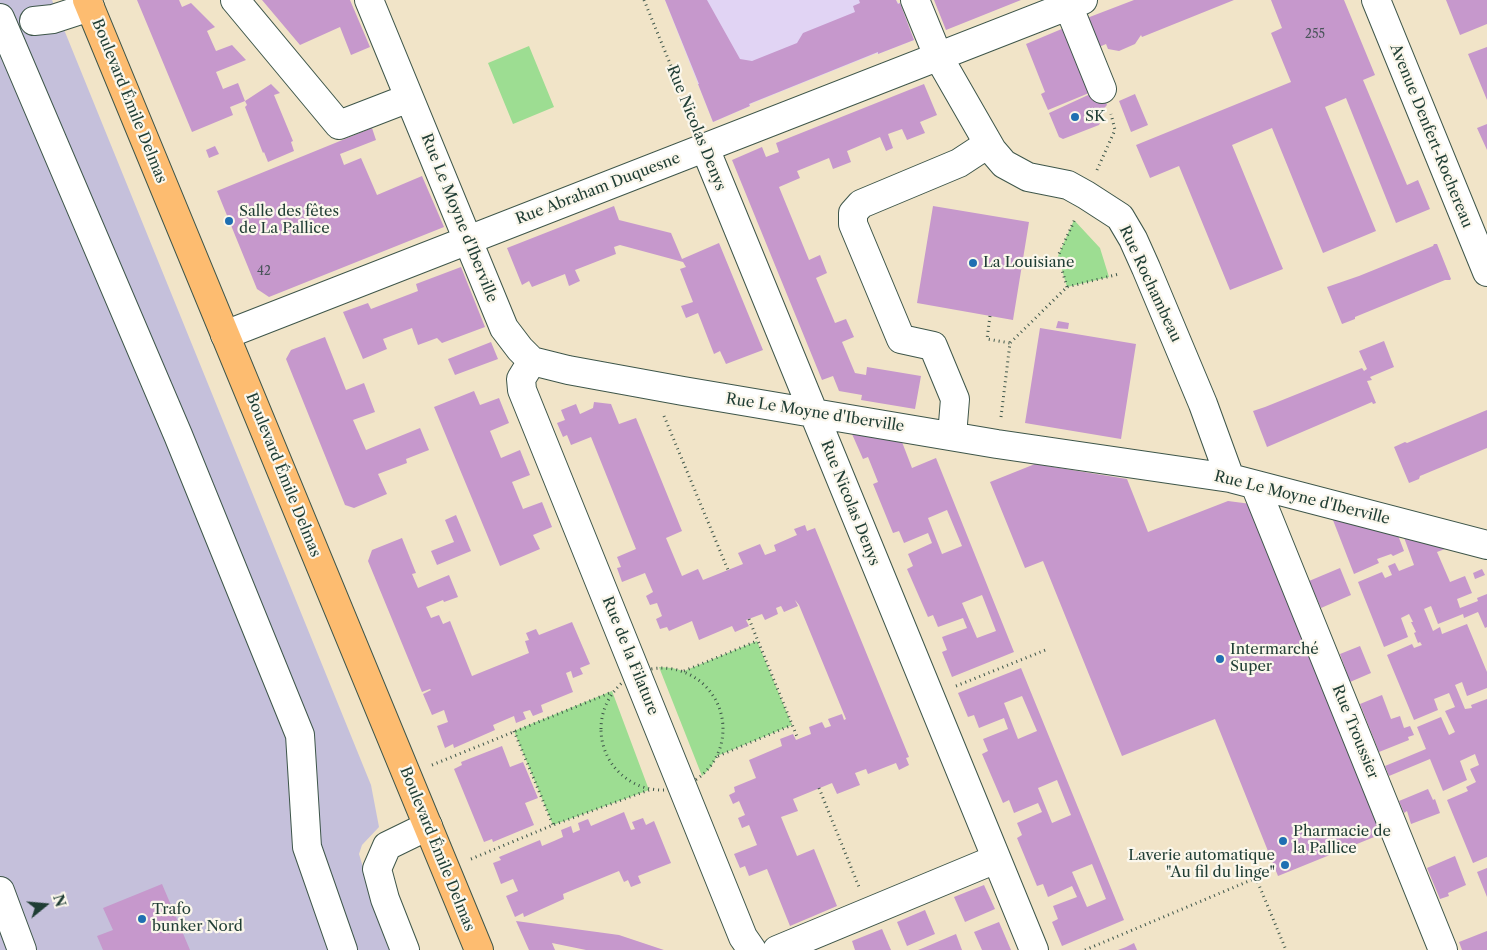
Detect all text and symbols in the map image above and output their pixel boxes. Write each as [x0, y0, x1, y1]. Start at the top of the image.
street label: Boulevard Émile Delmas [88, 16, 170, 186]
house number: 255 [1305, 28, 1325, 42]
street label: Avenue Denfert-Rochereau [1386, 41, 1476, 231]
street label: Rue Nicolas Denys [663, 63, 729, 193]
place label: SK [1085, 108, 1106, 126]
marker: SK [1069, 111, 1081, 123]
street label: Rue Le Moyne d'Iberville [417, 131, 501, 305]
street label: Rue Abraham Duquesne [513, 149, 683, 229]
place label: Salle des fêtes de La Pallice [239, 203, 339, 238]
marker: Salle des fêtes de La Pallice [223, 215, 235, 227]
street label: Rue Rochambeau [1115, 223, 1185, 345]
place label: La Louisiane [983, 254, 1074, 272]
marker: La Louisiane [967, 257, 979, 269]
house number: 42 [257, 265, 271, 279]
street label: Boulevard Émile Delmas [242, 390, 324, 560]
street label: Rue Le Moyne d'Iberville [725, 390, 905, 436]
street label: Rue Nicolas Denys [817, 438, 883, 568]
street label: Rue Le Moyne d'Iberville [1212, 467, 1392, 529]
street label: Rue de la Filature [598, 594, 662, 718]
place label: Intermarché Super [1230, 641, 1319, 676]
marker: Intermarché Super [1214, 653, 1226, 665]
street label: Rue Troussier [1328, 682, 1382, 782]
street label: Boulevard Émile Delmas [396, 764, 478, 934]
place label: Pharmacie de la Pallice [1293, 823, 1391, 858]
marker: Pharmacie de la Pallice [1277, 835, 1289, 847]
place label: Laverie automatique "Au fil du linge" [1128, 847, 1275, 882]
marker: Laverie automatique "Au fil du linge" [1279, 859, 1291, 871]
north arrow [20, 880, 70, 930]
text: N [49, 892, 70, 909]
place label: Trafo bunker Nord [152, 901, 243, 936]
marker: Trafo bunker Nord [136, 913, 148, 925]

